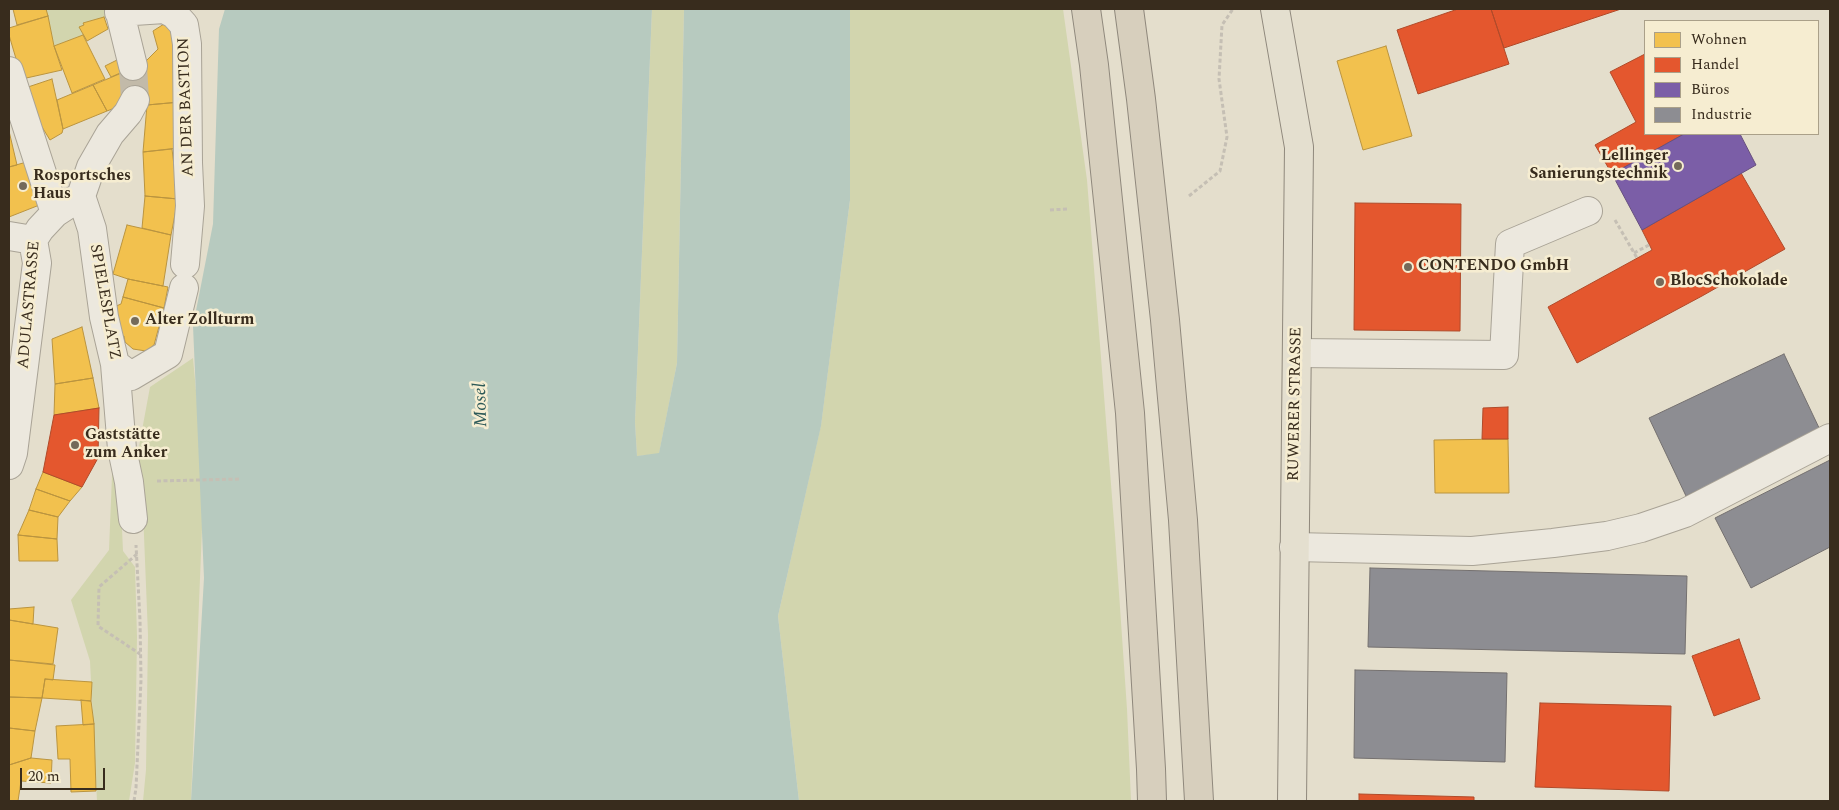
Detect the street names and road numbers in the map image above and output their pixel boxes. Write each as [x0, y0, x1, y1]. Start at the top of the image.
street label: AN DER BASTION [175, 37, 199, 177]
street label: ADULASTRASSE [15, 240, 45, 370]
street label: SPIELESPLATZ [84, 243, 124, 361]
street label: RUWERER STRASSE [1285, 327, 1307, 481]

